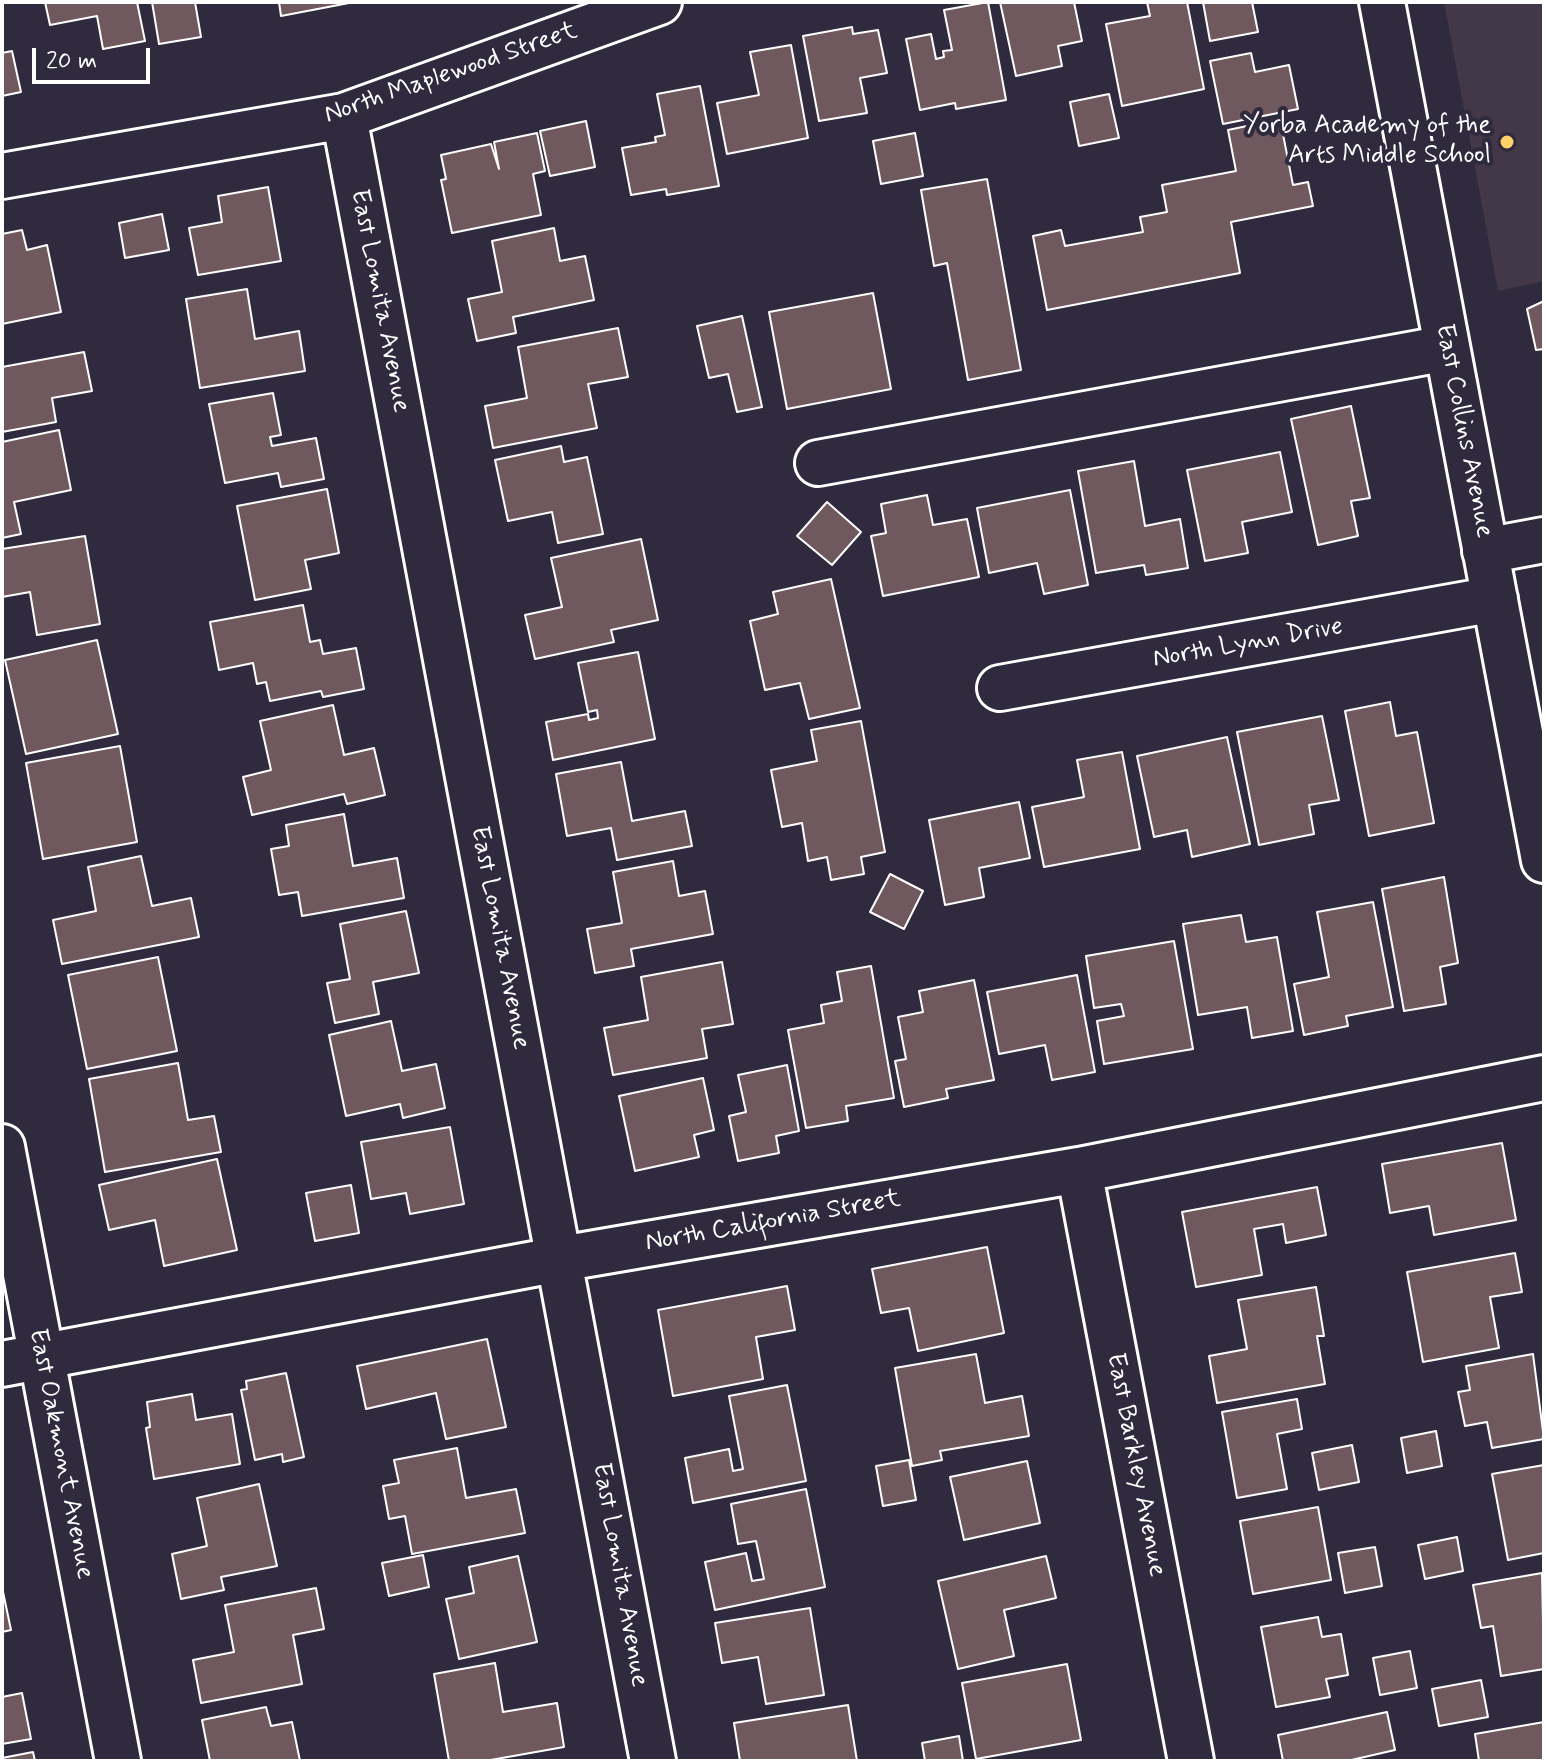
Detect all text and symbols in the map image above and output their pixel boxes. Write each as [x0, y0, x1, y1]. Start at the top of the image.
street label: North Maplewood Street [321, 16, 581, 132]
scale bar [36, 32, 154, 82]
text: 20 m [46, 46, 97, 77]
place label: Yorba Academy of the Arts Middle School [1243, 111, 1491, 172]
marker: Yorba Academy of the Arts Middle School [1498, 133, 1516, 151]
street label: East Lomita Avenue [342, 187, 416, 415]
street label: East Collins Avenue [1427, 321, 1499, 541]
street label: North Lynn Drive [1151, 612, 1345, 676]
street label: East Lomita Avenue [462, 824, 536, 1052]
street label: North California Street [643, 1184, 903, 1260]
street label: East Oakmont Avenue [20, 1326, 100, 1582]
street label: East Barkley Avenue [1098, 1351, 1172, 1579]
street label: East Lomita Avenue [584, 1461, 654, 1689]

